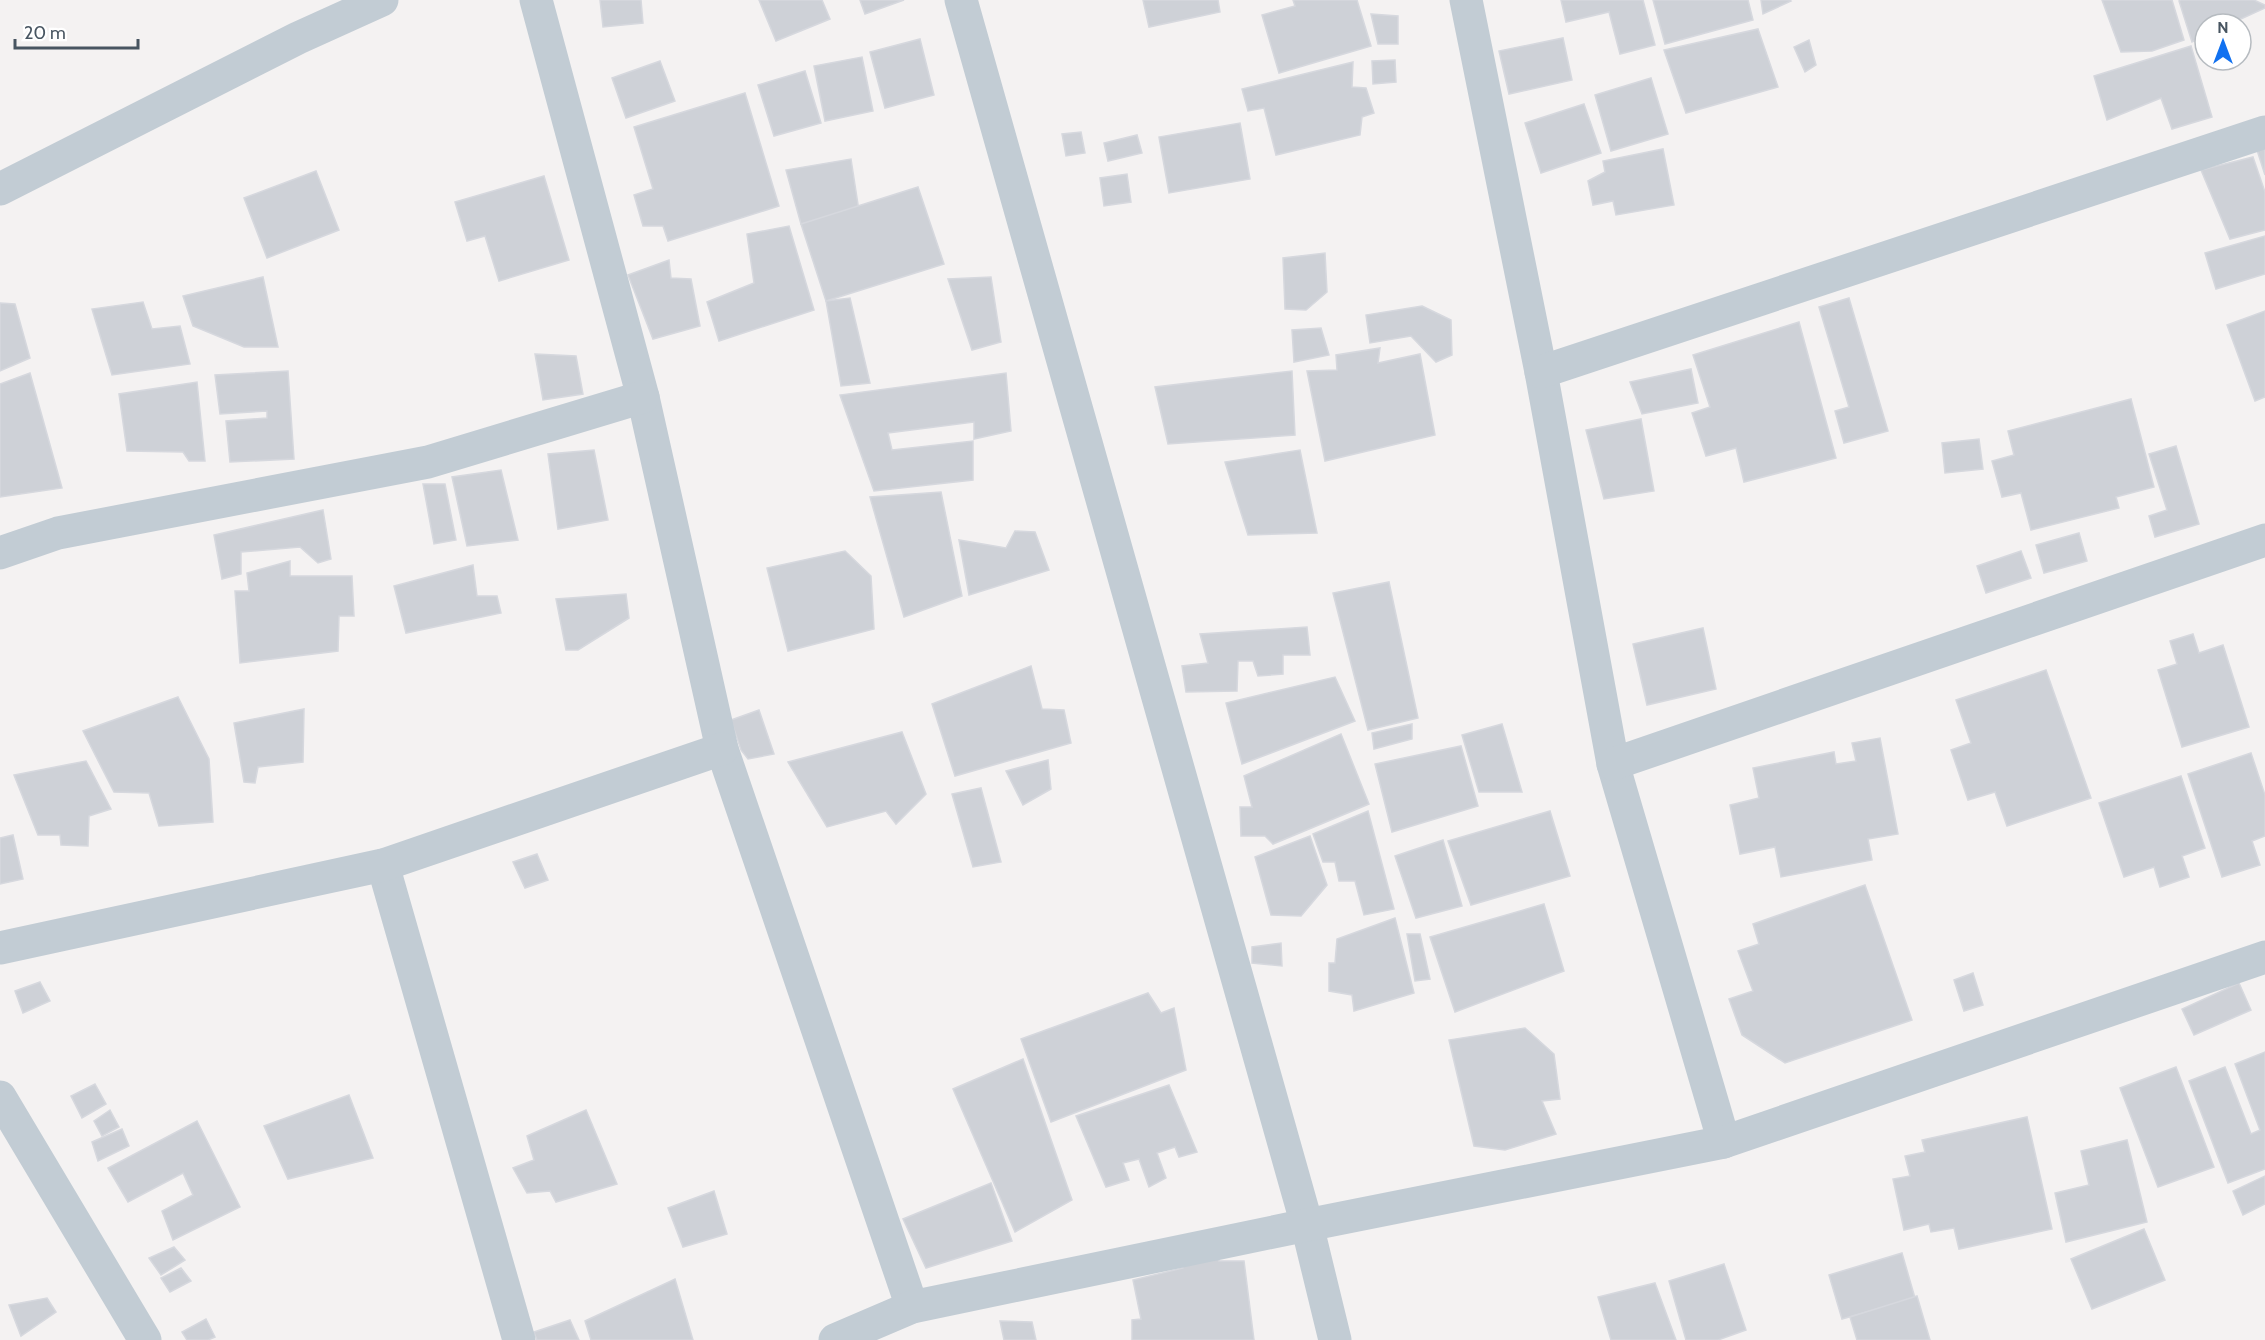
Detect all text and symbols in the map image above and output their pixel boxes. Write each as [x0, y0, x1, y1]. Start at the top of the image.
scale bar [15, 12, 138, 50]
north arrow [2193, 12, 2253, 72]
text: N [2217, 18, 2229, 37]
text: 20 m [24, 22, 66, 44]

